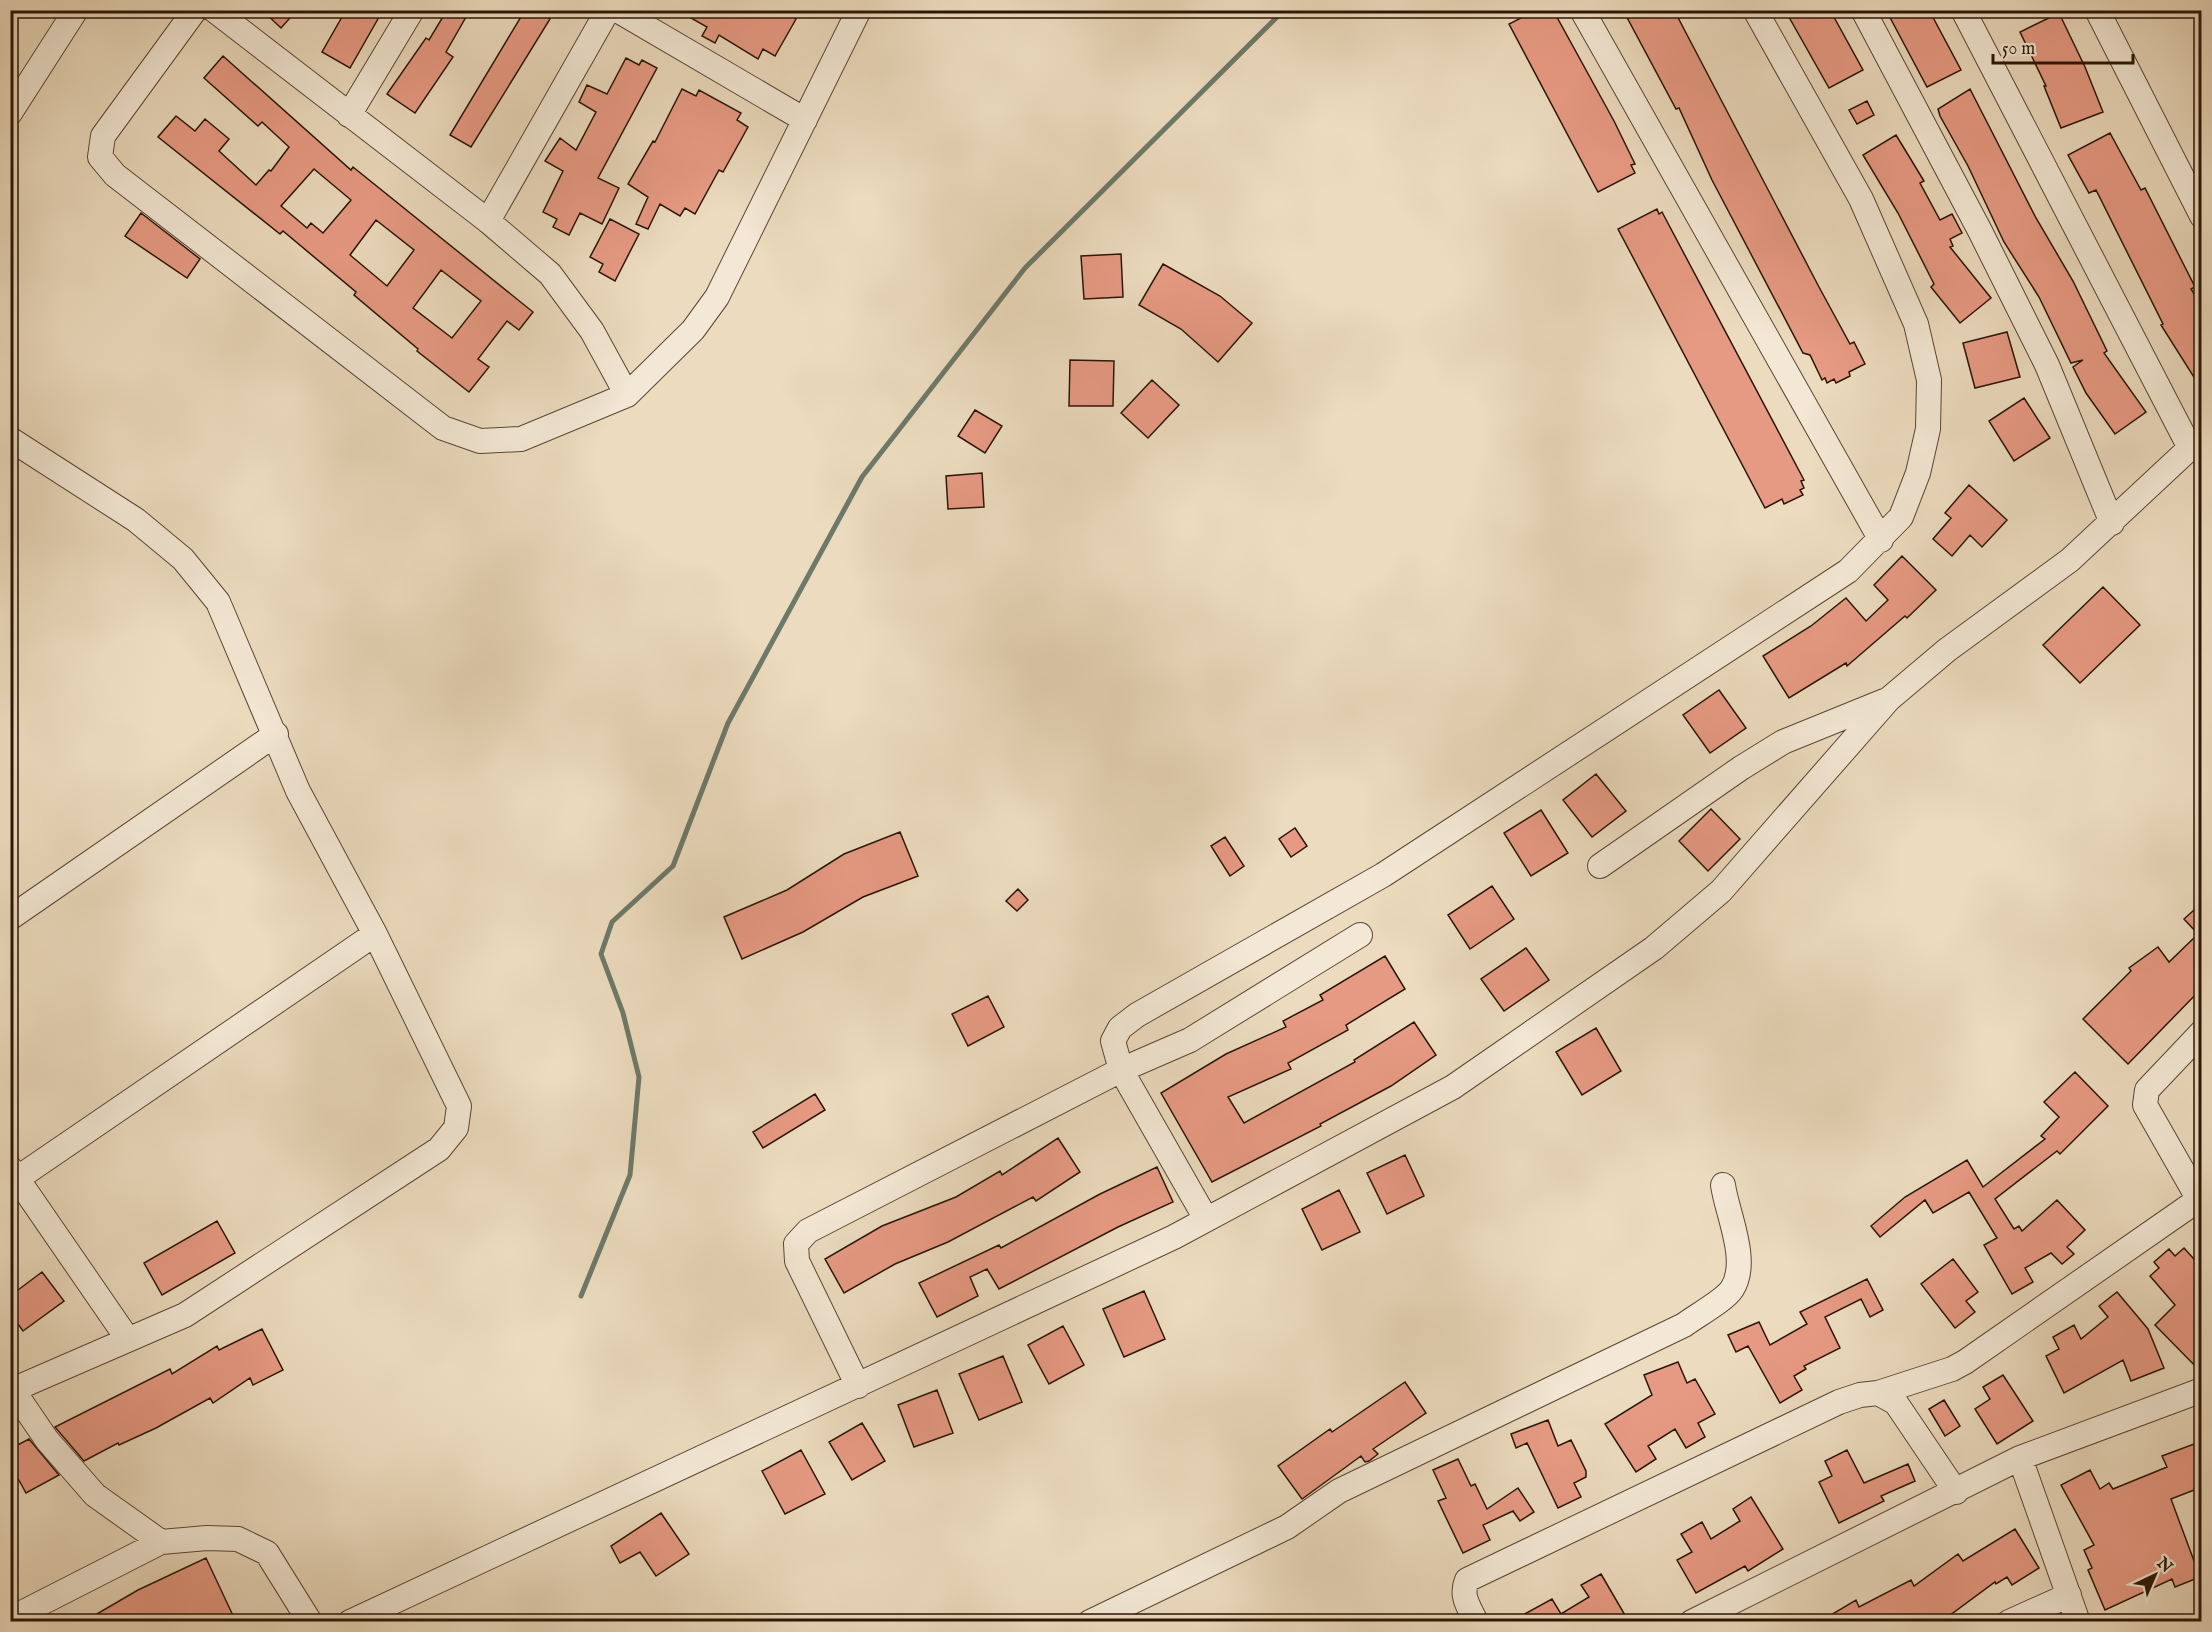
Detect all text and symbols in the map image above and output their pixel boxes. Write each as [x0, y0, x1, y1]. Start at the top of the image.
scale bar [1993, 27, 2132, 65]
text: 50 m [2002, 38, 2035, 61]
north arrow [2125, 1545, 2185, 1605]
text: N [2151, 1553, 2176, 1578]

